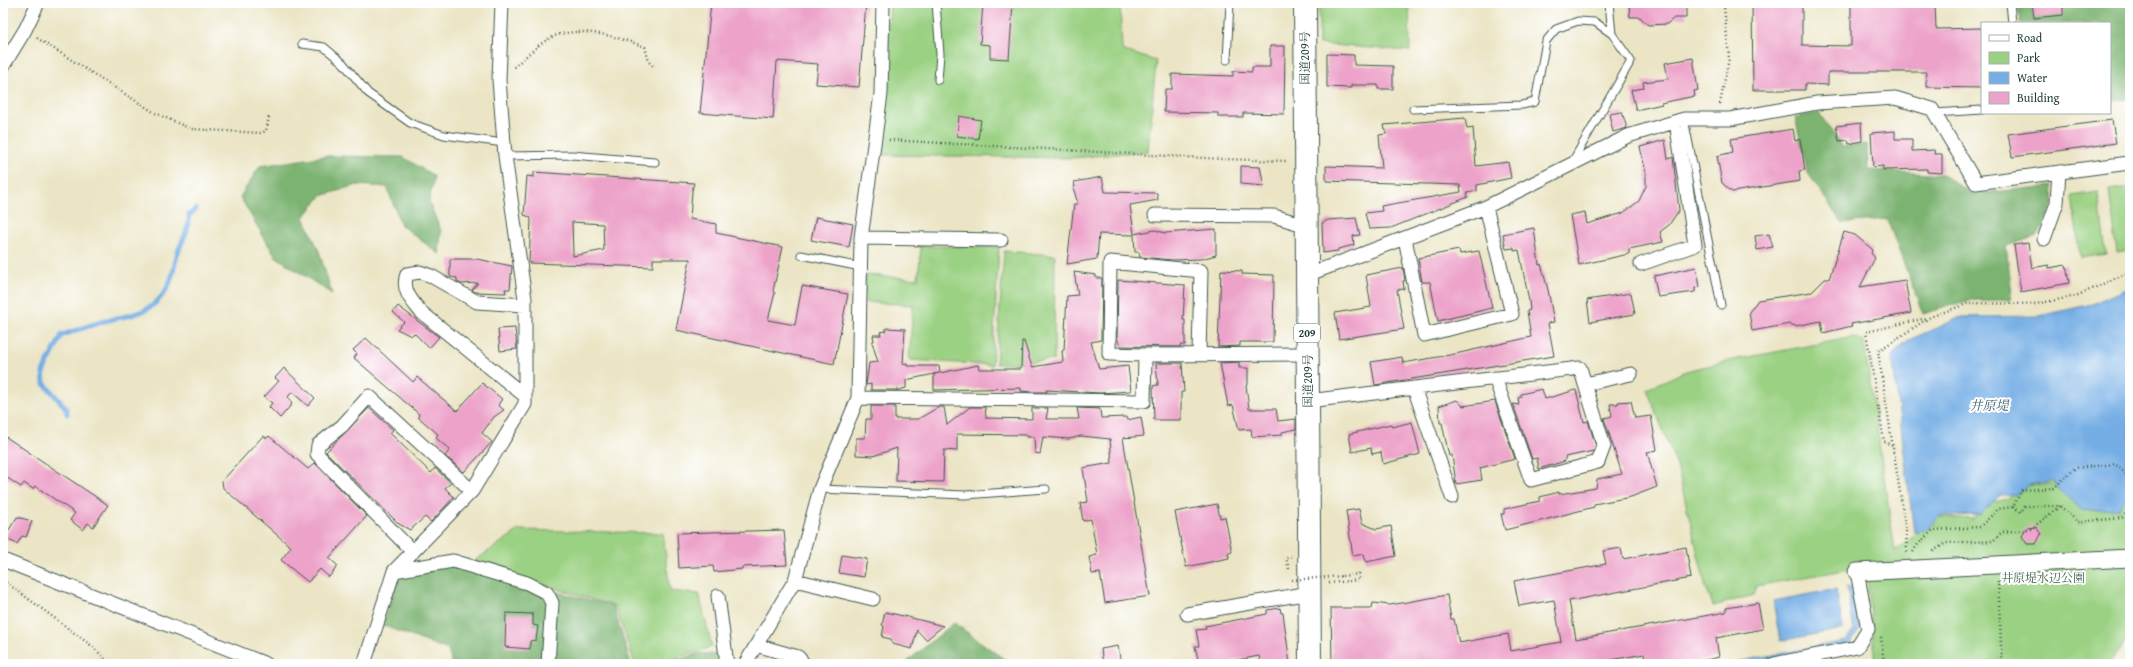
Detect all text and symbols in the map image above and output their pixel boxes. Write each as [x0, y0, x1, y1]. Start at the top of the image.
legend [1981, 22, 2111, 114]
text: Road [2017, 29, 2043, 46]
street label: 国道209号 [1296, 31, 1313, 85]
text: Park [2017, 49, 2041, 66]
text: Water [2017, 69, 2047, 86]
text: Building [2017, 89, 2060, 106]
road number: 209 [1294, 324, 1320, 342]
street label: 国道209号 [1299, 354, 1316, 408]
water label: 井原堤 [1969, 396, 2010, 415]
park label: 井原堤水辺公園 [2001, 569, 2085, 586]

